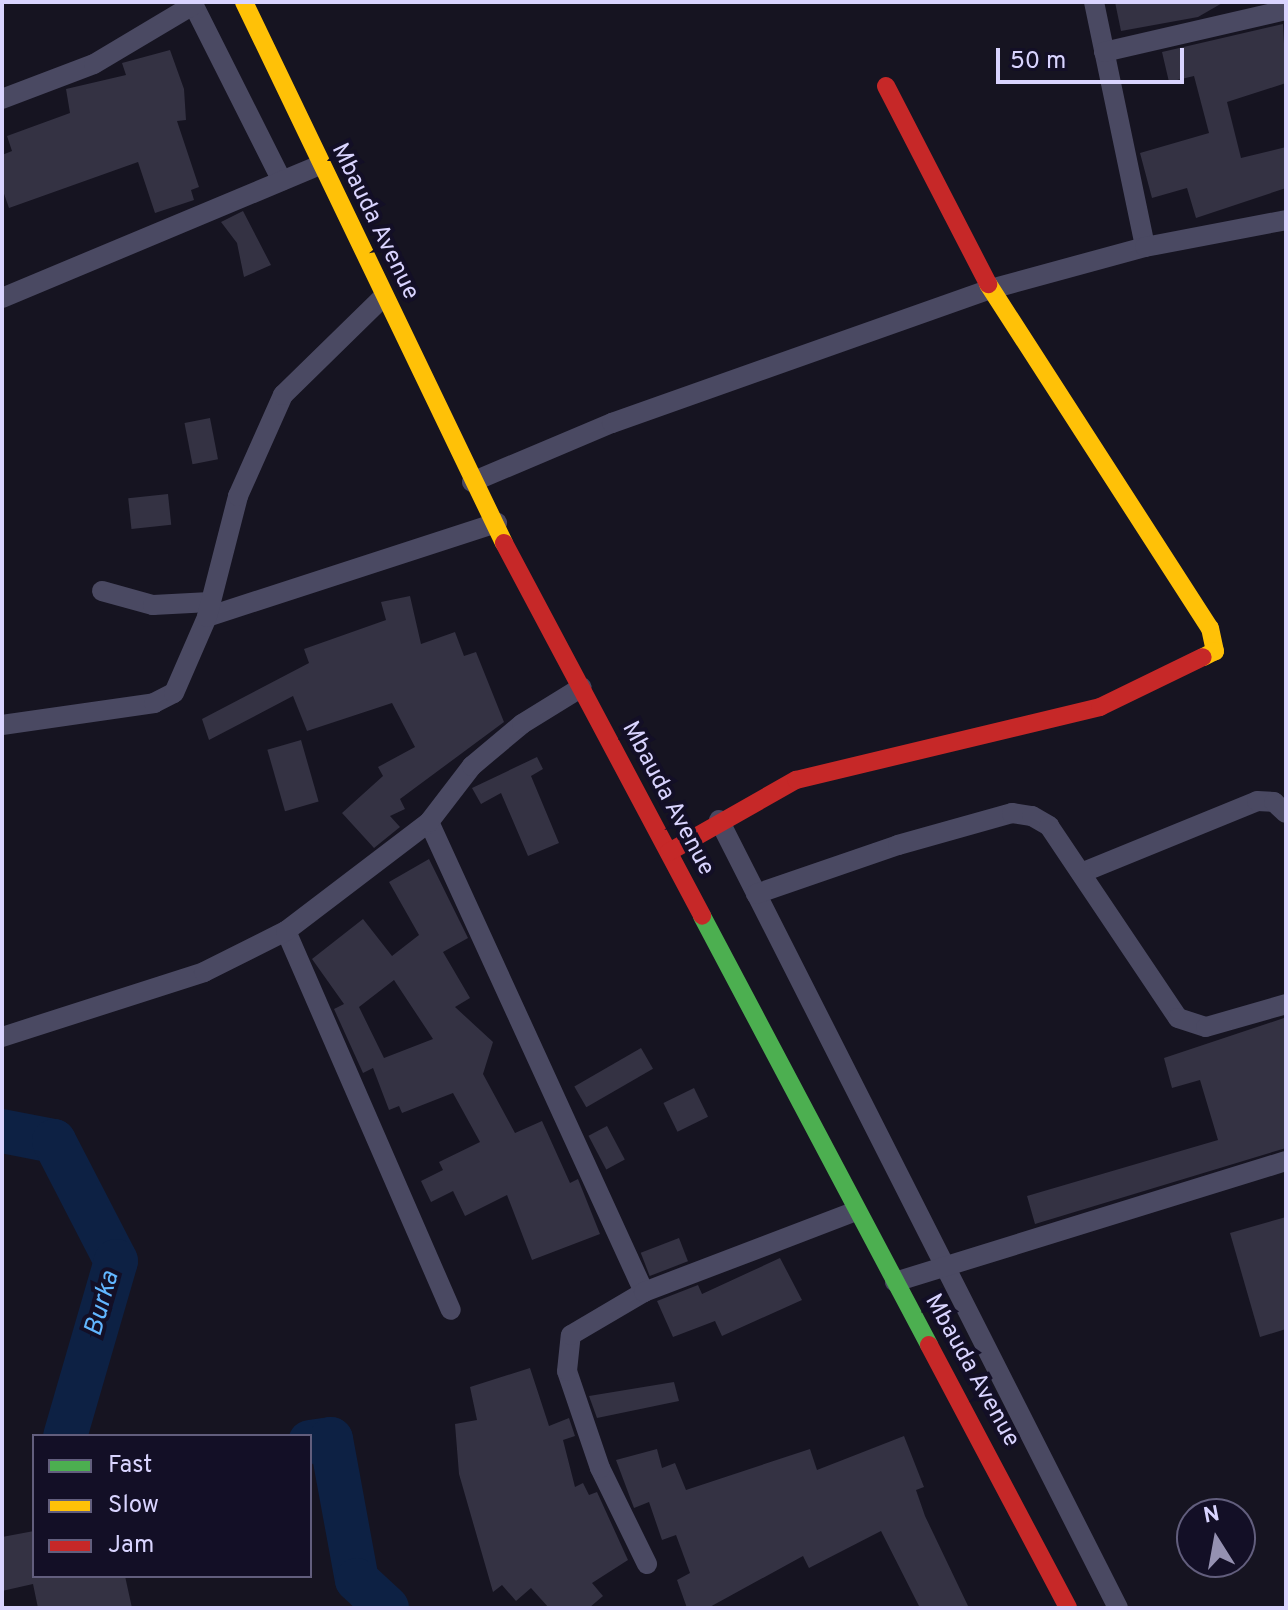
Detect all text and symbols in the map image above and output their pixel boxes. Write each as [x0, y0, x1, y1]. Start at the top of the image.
scale bar [1000, 32, 1188, 82]
text: 50 m [1010, 47, 1066, 77]
street label: Mbauda Avenue [324, 139, 424, 305]
street label: Mbauda Avenue [614, 717, 720, 881]
water label: Burka [79, 1268, 127, 1340]
street label: Mbauda Avenue [917, 1289, 1025, 1453]
legend [32, 1434, 312, 1578]
text: Fast [108, 1451, 152, 1481]
text: Slow [108, 1491, 159, 1521]
north arrow [1176, 1498, 1256, 1578]
text: N [1201, 1501, 1222, 1531]
text: Jam [108, 1531, 154, 1561]

